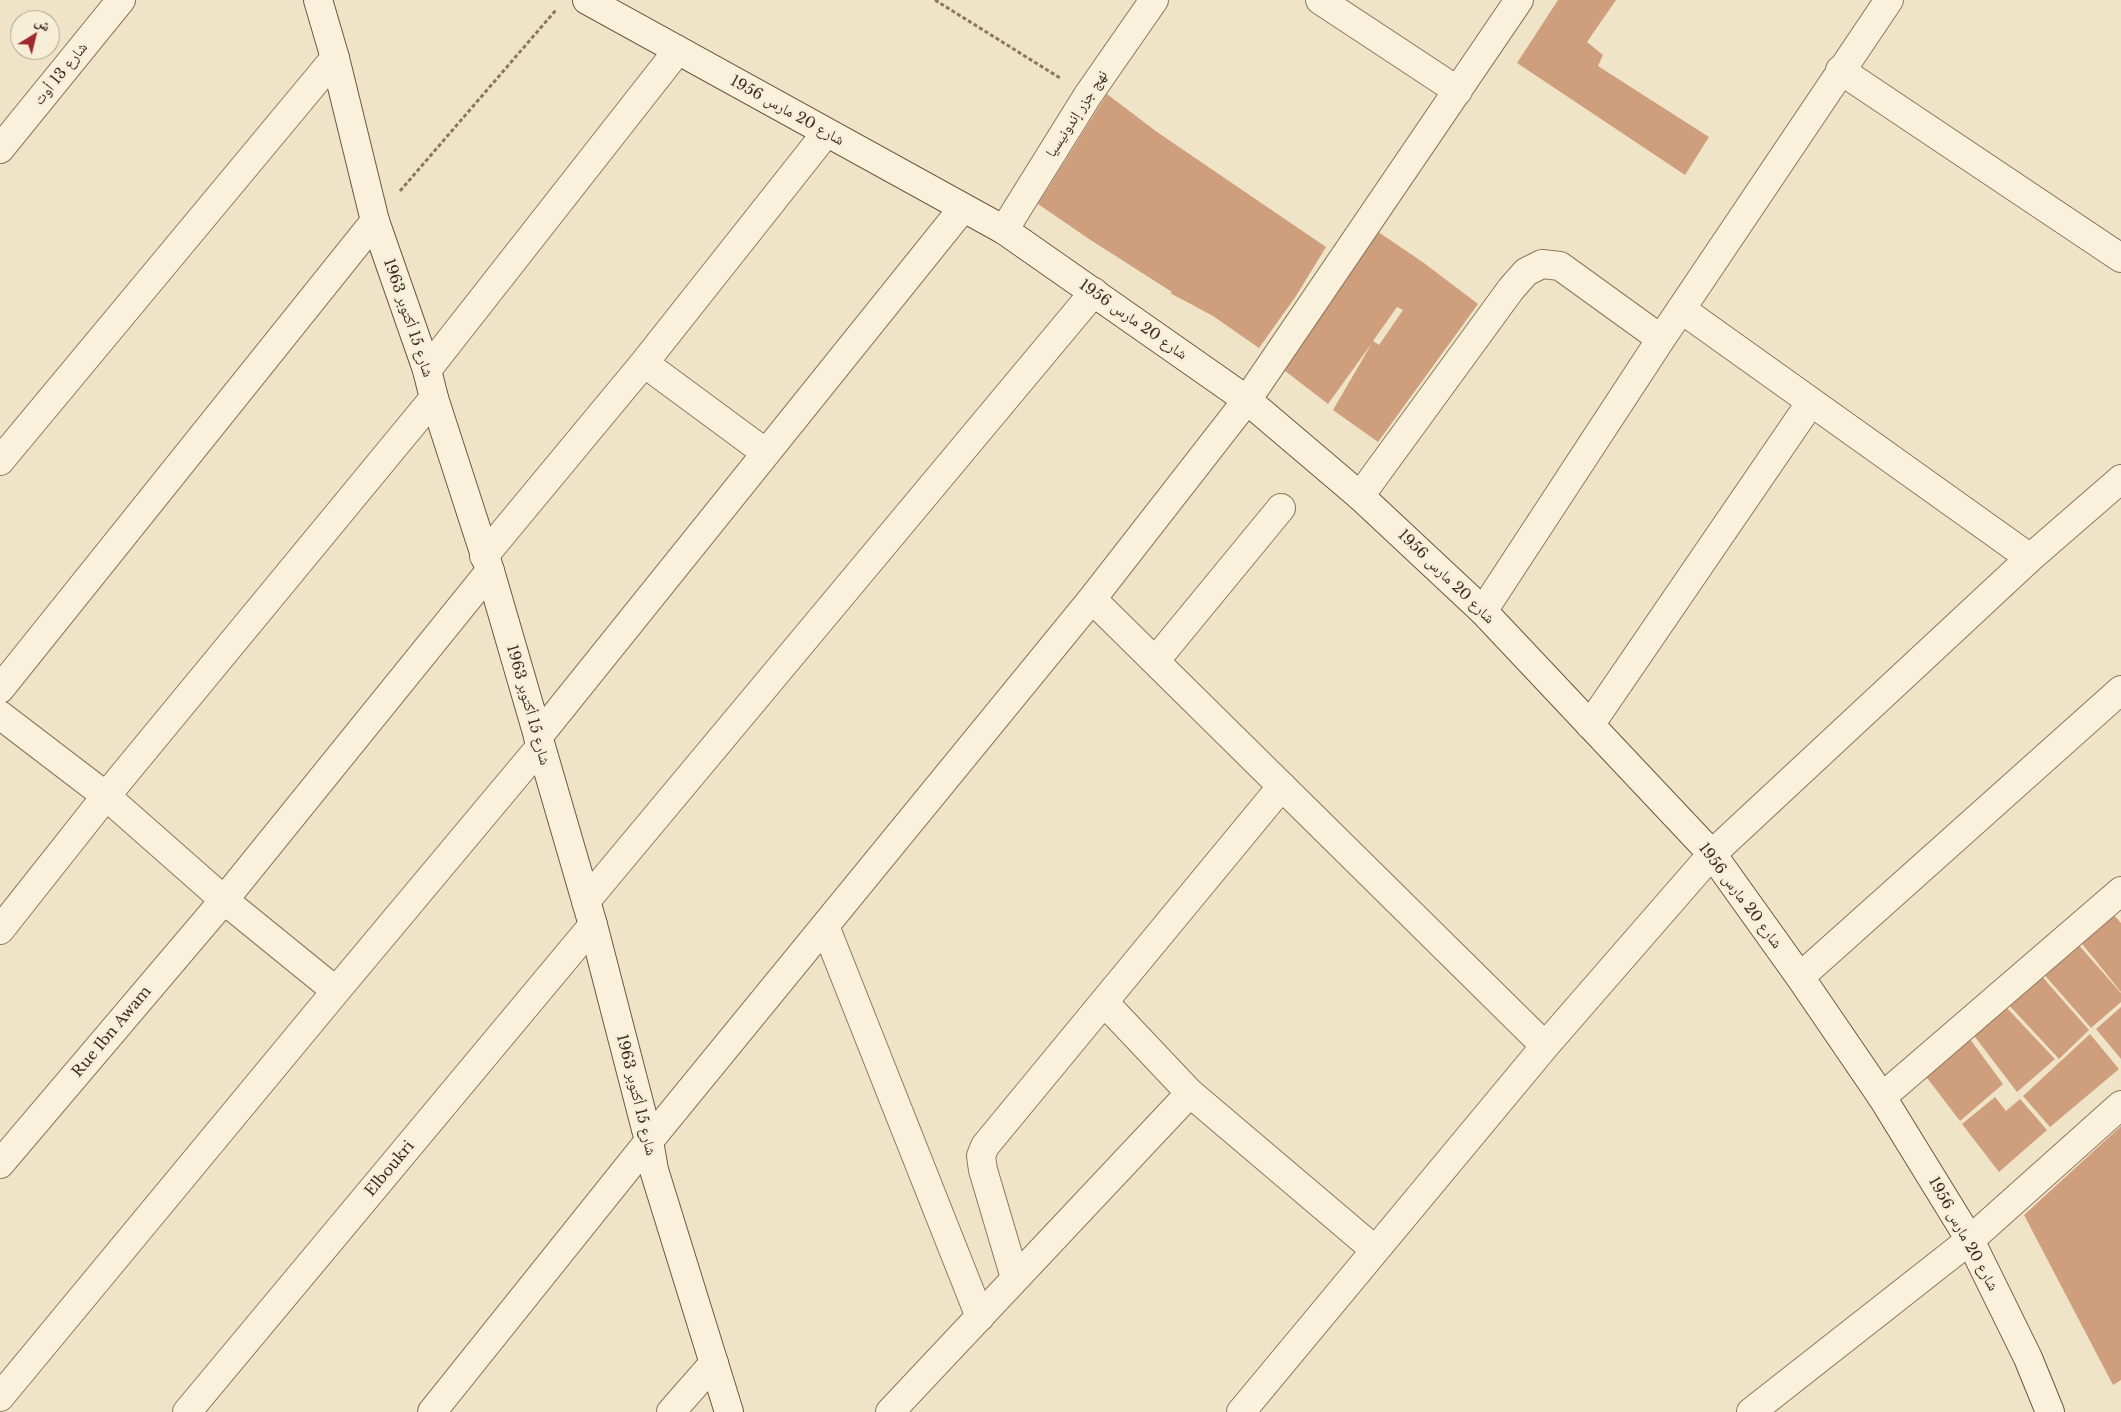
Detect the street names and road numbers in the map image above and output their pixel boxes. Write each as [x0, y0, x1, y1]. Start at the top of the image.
street label: شارع 13 أوت [30, 39, 92, 109]
street label: نهج جزر إندونيسيا [1042, 67, 1112, 161]
street label: شارع 20 مارس 1956 [727, 72, 847, 150]
street label: شارع 15 أكتوبر 1963 [379, 256, 437, 380]
street label: شارع 20 مارس 1956 [1076, 276, 1190, 364]
street label: شارع 20 مارس 1956 [1394, 526, 1498, 628]
street label: شارع 15 أكتوبر 1963 [502, 643, 554, 767]
street label: شارع 20 مارس 1956 [1694, 840, 1786, 952]
street label: Rue Ibn Awam [69, 983, 155, 1081]
street label: شارع 15 أكتوبر 1963 [612, 1033, 660, 1157]
street label: Elboukri [362, 1138, 418, 1200]
street label: شارع 20 مارس 1956 [1924, 1174, 2002, 1294]

